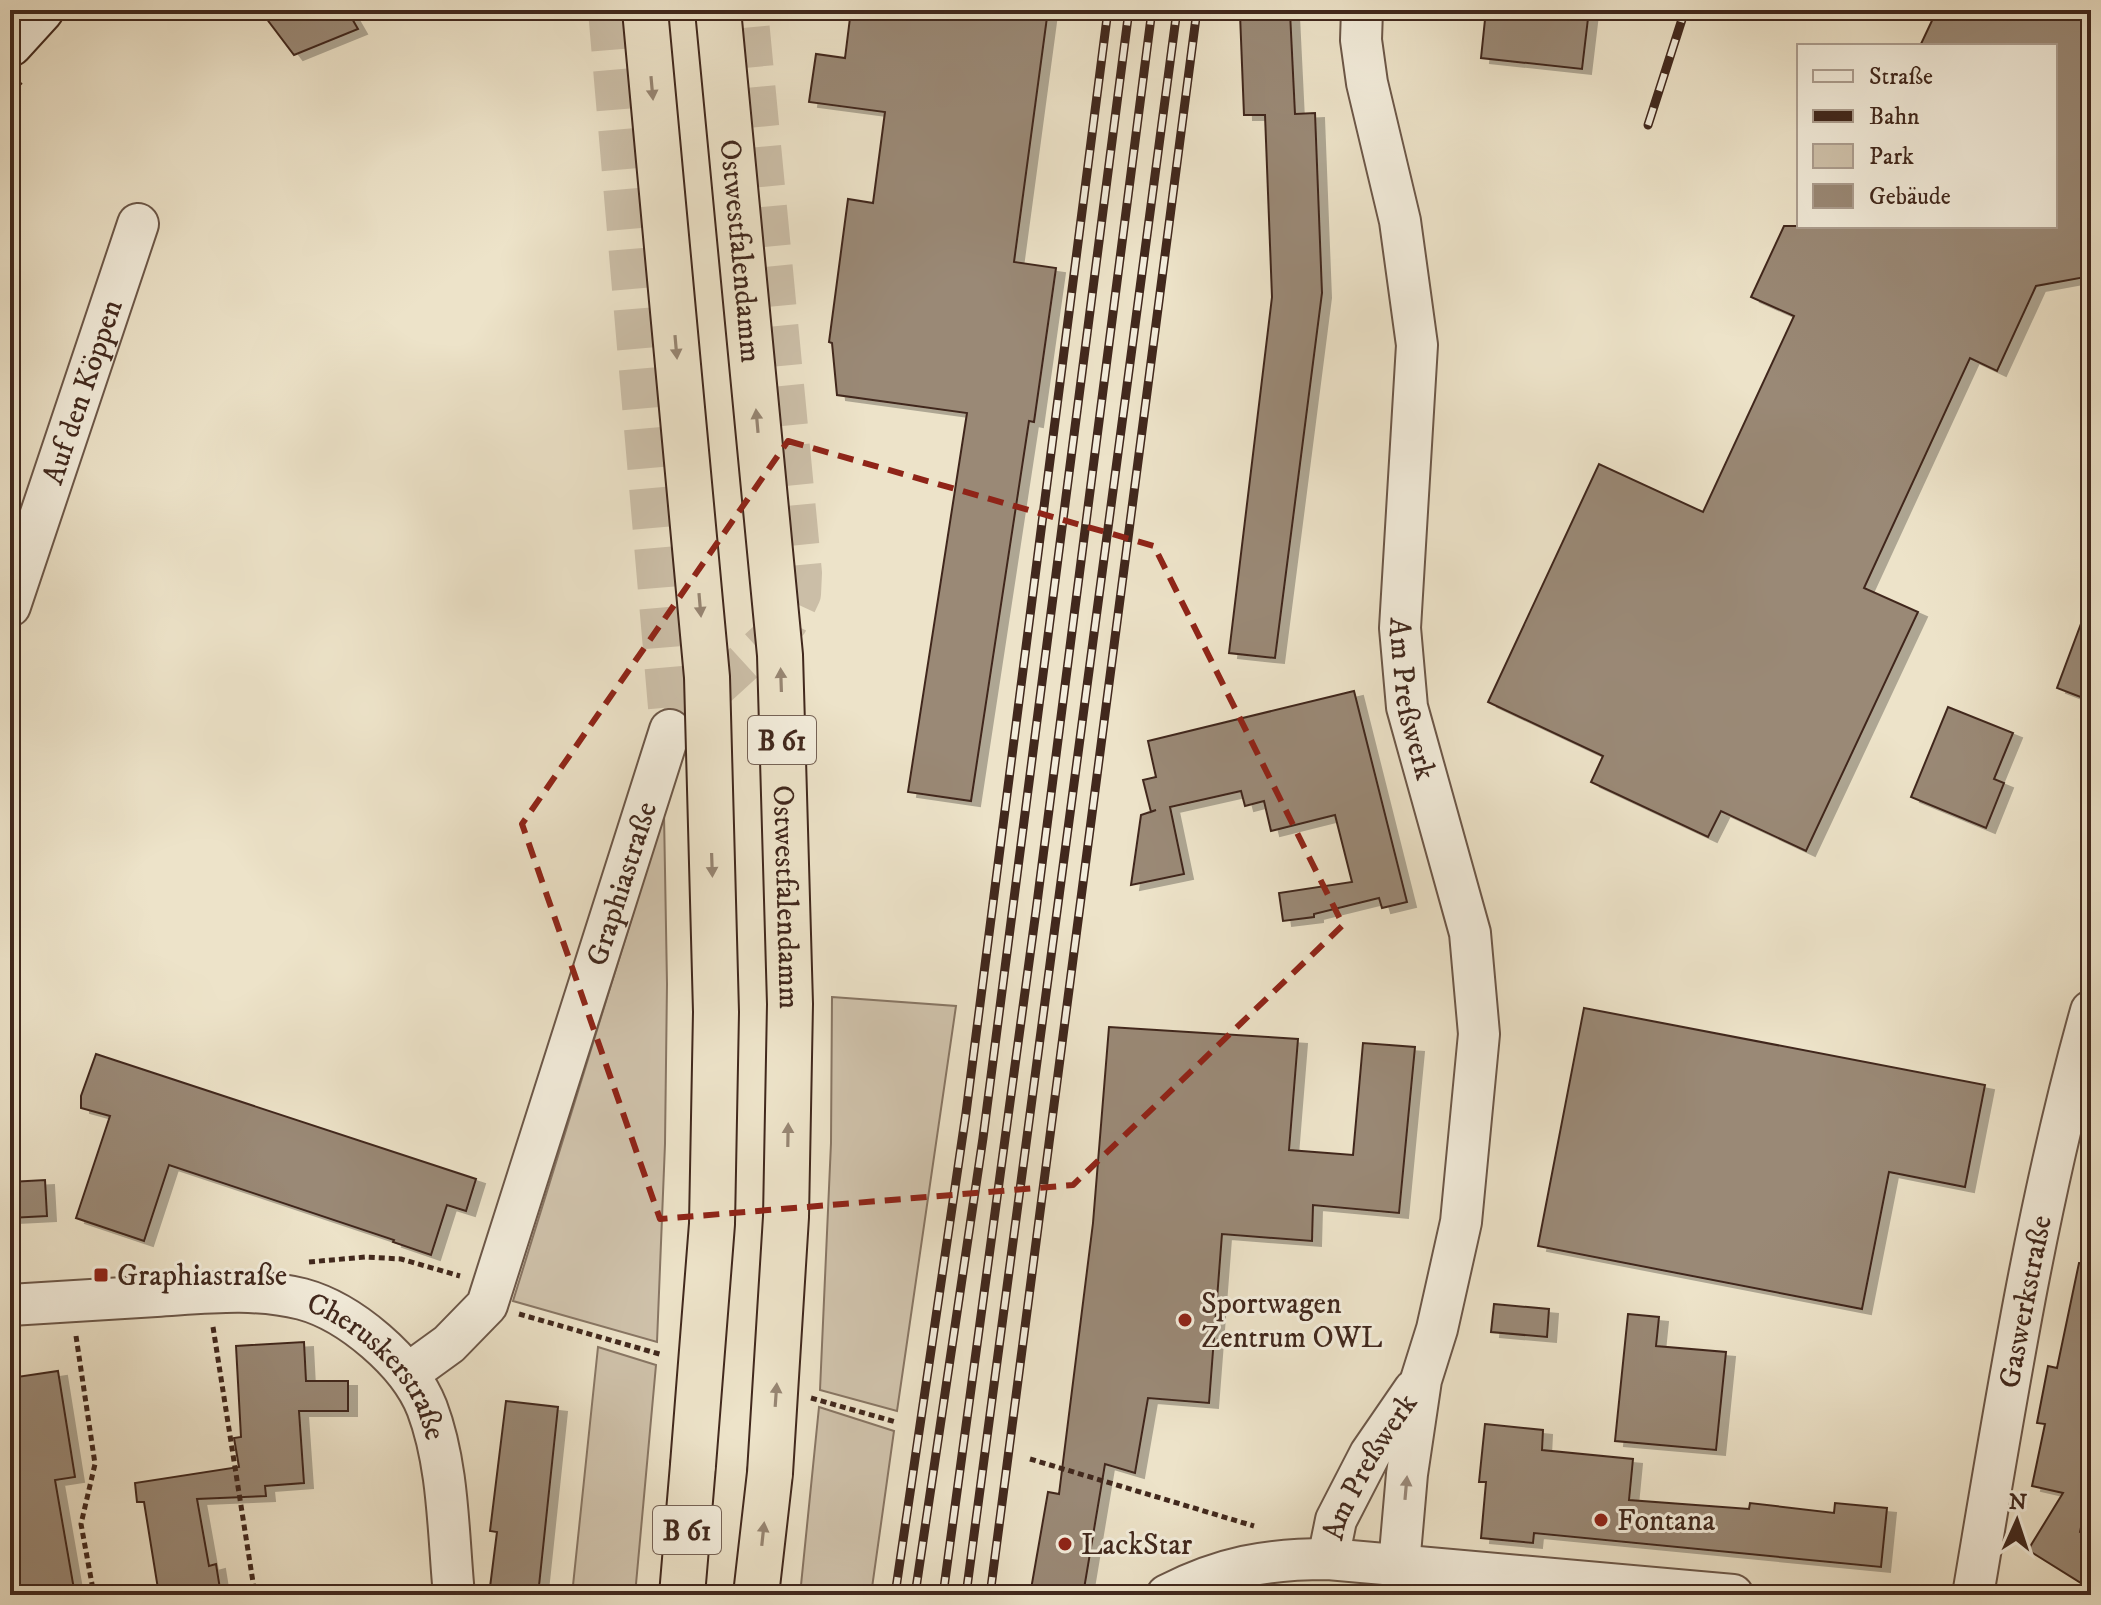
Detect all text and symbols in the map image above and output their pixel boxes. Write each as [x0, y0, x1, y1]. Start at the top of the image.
legend [1797, 44, 2057, 228]
text: Straße [1869, 62, 1933, 92]
one-way arrow [646, 76, 659, 101]
text: Bahn [1869, 102, 1920, 132]
street label: Ostwestfalendamm [711, 138, 769, 364]
text: Park [1869, 142, 1914, 172]
text: Gebäude [1869, 182, 1951, 212]
street label: Auf den Köppen [35, 295, 131, 489]
one-way arrow [670, 335, 683, 360]
one-way arrow [751, 408, 764, 433]
one-way arrow [694, 593, 707, 618]
street label: Am Preßwerk [1379, 617, 1443, 784]
one-way arrow [774, 667, 787, 692]
road number: B 61 [748, 716, 816, 764]
street label: Ostwestfalendamm [764, 784, 807, 1010]
street label: Graphiastraße [579, 797, 666, 971]
one-way arrow [706, 853, 719, 878]
one-way arrow [781, 1122, 794, 1147]
street label: Gaswerkstraße [1992, 1212, 2061, 1391]
place label: Graphiastraße [117, 1258, 287, 1295]
marker: Graphiastraße [92, 1266, 110, 1284]
street label: Cheruskerstraße [301, 1285, 453, 1444]
place label: Sportwagen Zentrum OWL [1201, 1286, 1383, 1357]
marker: Sportwagen Zentrum OWL [1176, 1311, 1194, 1329]
one-way arrow [770, 1382, 783, 1407]
street label: Am Preßwerk [1315, 1387, 1426, 1543]
one-way arrow [1399, 1475, 1412, 1500]
north arrow [1977, 1481, 2057, 1561]
text: N [2008, 1489, 2028, 1516]
place label: Fontana [1617, 1503, 1716, 1540]
road number: B 61 [653, 1506, 721, 1554]
marker: Fontana [1592, 1511, 1610, 1529]
one-way arrow [757, 1521, 770, 1546]
place label: LackStar [1081, 1527, 1192, 1564]
marker: LackStar [1056, 1535, 1074, 1553]

